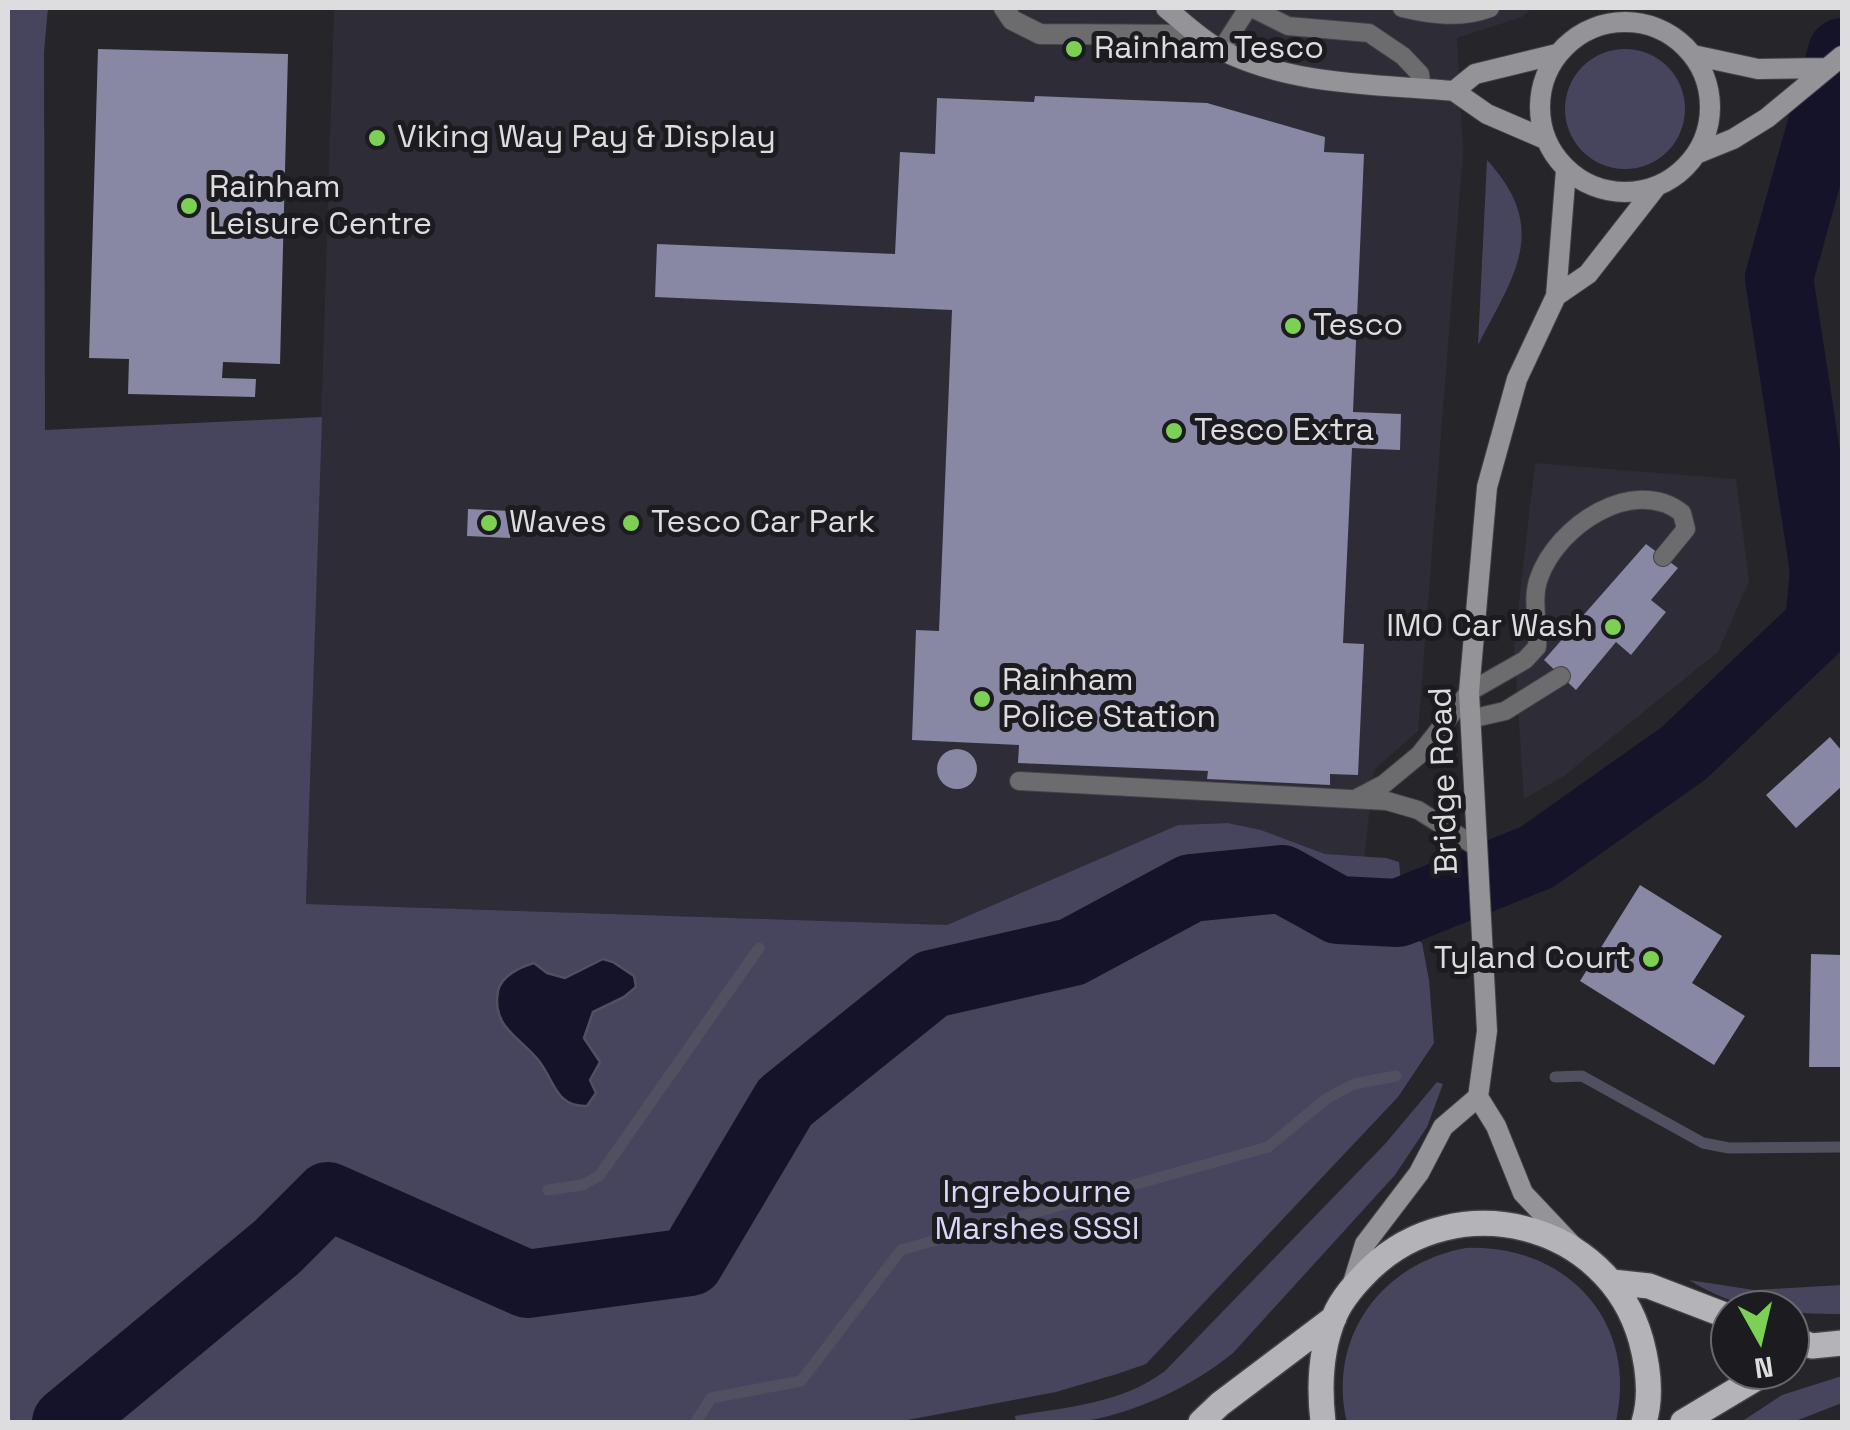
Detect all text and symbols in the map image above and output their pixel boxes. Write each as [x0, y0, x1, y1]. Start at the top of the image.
place label: Rainham Tesco [1094, 30, 1324, 68]
marker: Rainham Tesco [1063, 38, 1085, 60]
place label: Viking Way Pay & Display [397, 119, 776, 157]
marker: Viking Way Pay & Display [366, 127, 388, 149]
place label: Rainham Leisure Centre [209, 169, 432, 244]
marker: Rainham Leisure Centre [178, 195, 200, 217]
place label: Tesco [1313, 307, 1403, 345]
marker: Tesco [1282, 315, 1304, 337]
place label: Tesco Extra [1194, 412, 1374, 450]
marker: Tesco Extra [1163, 420, 1185, 442]
place label: Waves [509, 504, 607, 542]
place label: Tesco Car Park [651, 504, 875, 542]
marker: Waves [478, 512, 500, 534]
marker: Tesco Car Park [620, 512, 642, 534]
place label: IMO Car Wash [1386, 608, 1593, 646]
marker: IMO Car Wash [1602, 616, 1624, 638]
place label: Rainham Police Station [1002, 662, 1216, 737]
street label: Bridge Road [1423, 686, 1467, 876]
marker: Rainham Police Station [971, 688, 993, 710]
place label: Tyland Court [1434, 940, 1631, 978]
marker: Tyland Court [1640, 948, 1662, 970]
park label: Ingrebourne Marshes SSSI [935, 1174, 1139, 1249]
north arrow [1710, 1290, 1810, 1390]
text: N [1752, 1349, 1776, 1387]

